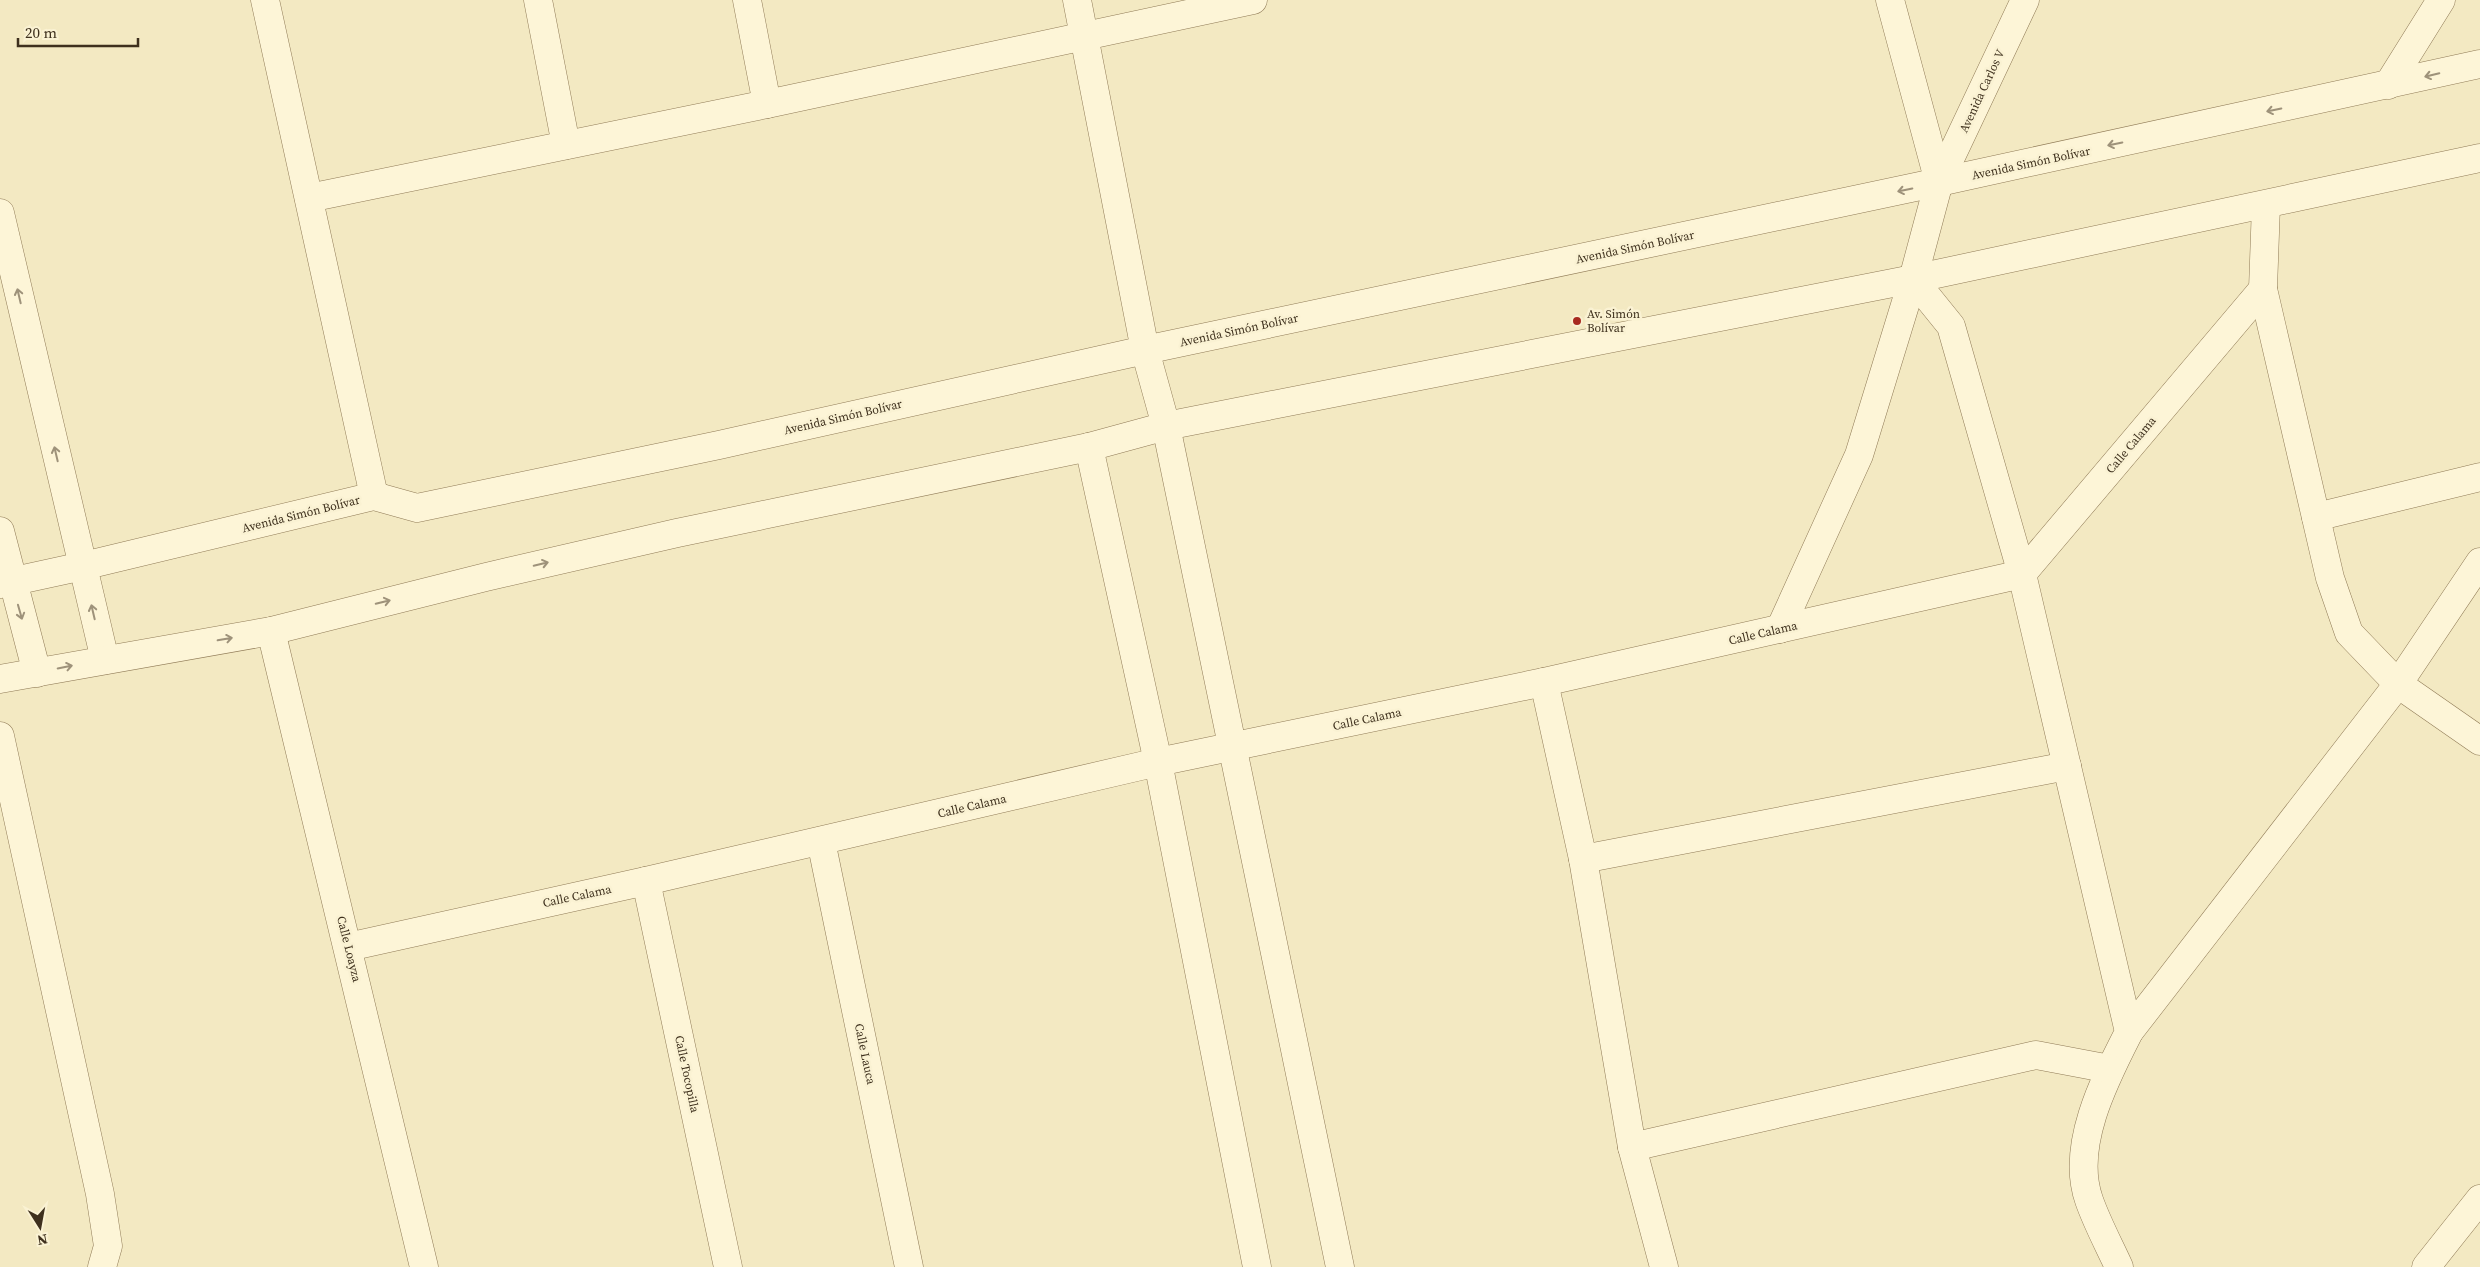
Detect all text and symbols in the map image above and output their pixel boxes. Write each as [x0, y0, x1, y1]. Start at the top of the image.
scale bar [18, 15, 138, 47]
text: 20 m [25, 22, 57, 43]
street label: Avenida Carlos V [1956, 47, 2008, 135]
one-way arrow [2425, 71, 2441, 80]
one-way arrow [2266, 106, 2282, 115]
one-way arrow [2107, 140, 2123, 150]
street label: Avenida Simón Bolívar [1970, 143, 2092, 183]
one-way arrow [1897, 186, 1913, 195]
street label: Avenida Simón Bolívar [1574, 227, 1696, 267]
one-way arrow [14, 288, 23, 304]
place label: Av. Simón Bolívar [1587, 306, 1640, 336]
street label: Avenida Simón Bolívar [1178, 310, 1300, 350]
marker: Av. Simón Bolívar [1571, 315, 1583, 327]
street label: Avenida Simón Bolívar [782, 396, 904, 438]
street label: Calle Calama [2102, 412, 2160, 477]
one-way arrow [51, 446, 60, 462]
street label: Avenida Simón Bolívar [240, 492, 362, 536]
one-way arrow [533, 559, 549, 568]
one-way arrow [375, 597, 391, 607]
one-way arrow [16, 604, 26, 620]
one-way arrow [88, 605, 97, 621]
street label: Calle Calama [1727, 617, 1800, 649]
one-way arrow [217, 633, 233, 643]
one-way arrow [57, 662, 73, 672]
street label: Calle Calama [1331, 704, 1404, 734]
street label: Calle Calama [936, 790, 1009, 822]
street label: Calle Calama [541, 881, 614, 911]
street label: Calle Loayza [333, 914, 365, 984]
street label: Calle Lauca [851, 1022, 879, 1087]
street label: Calle Tocopilla [671, 1034, 703, 1115]
north arrow [15, 1202, 65, 1252]
text: N [36, 1229, 49, 1251]

